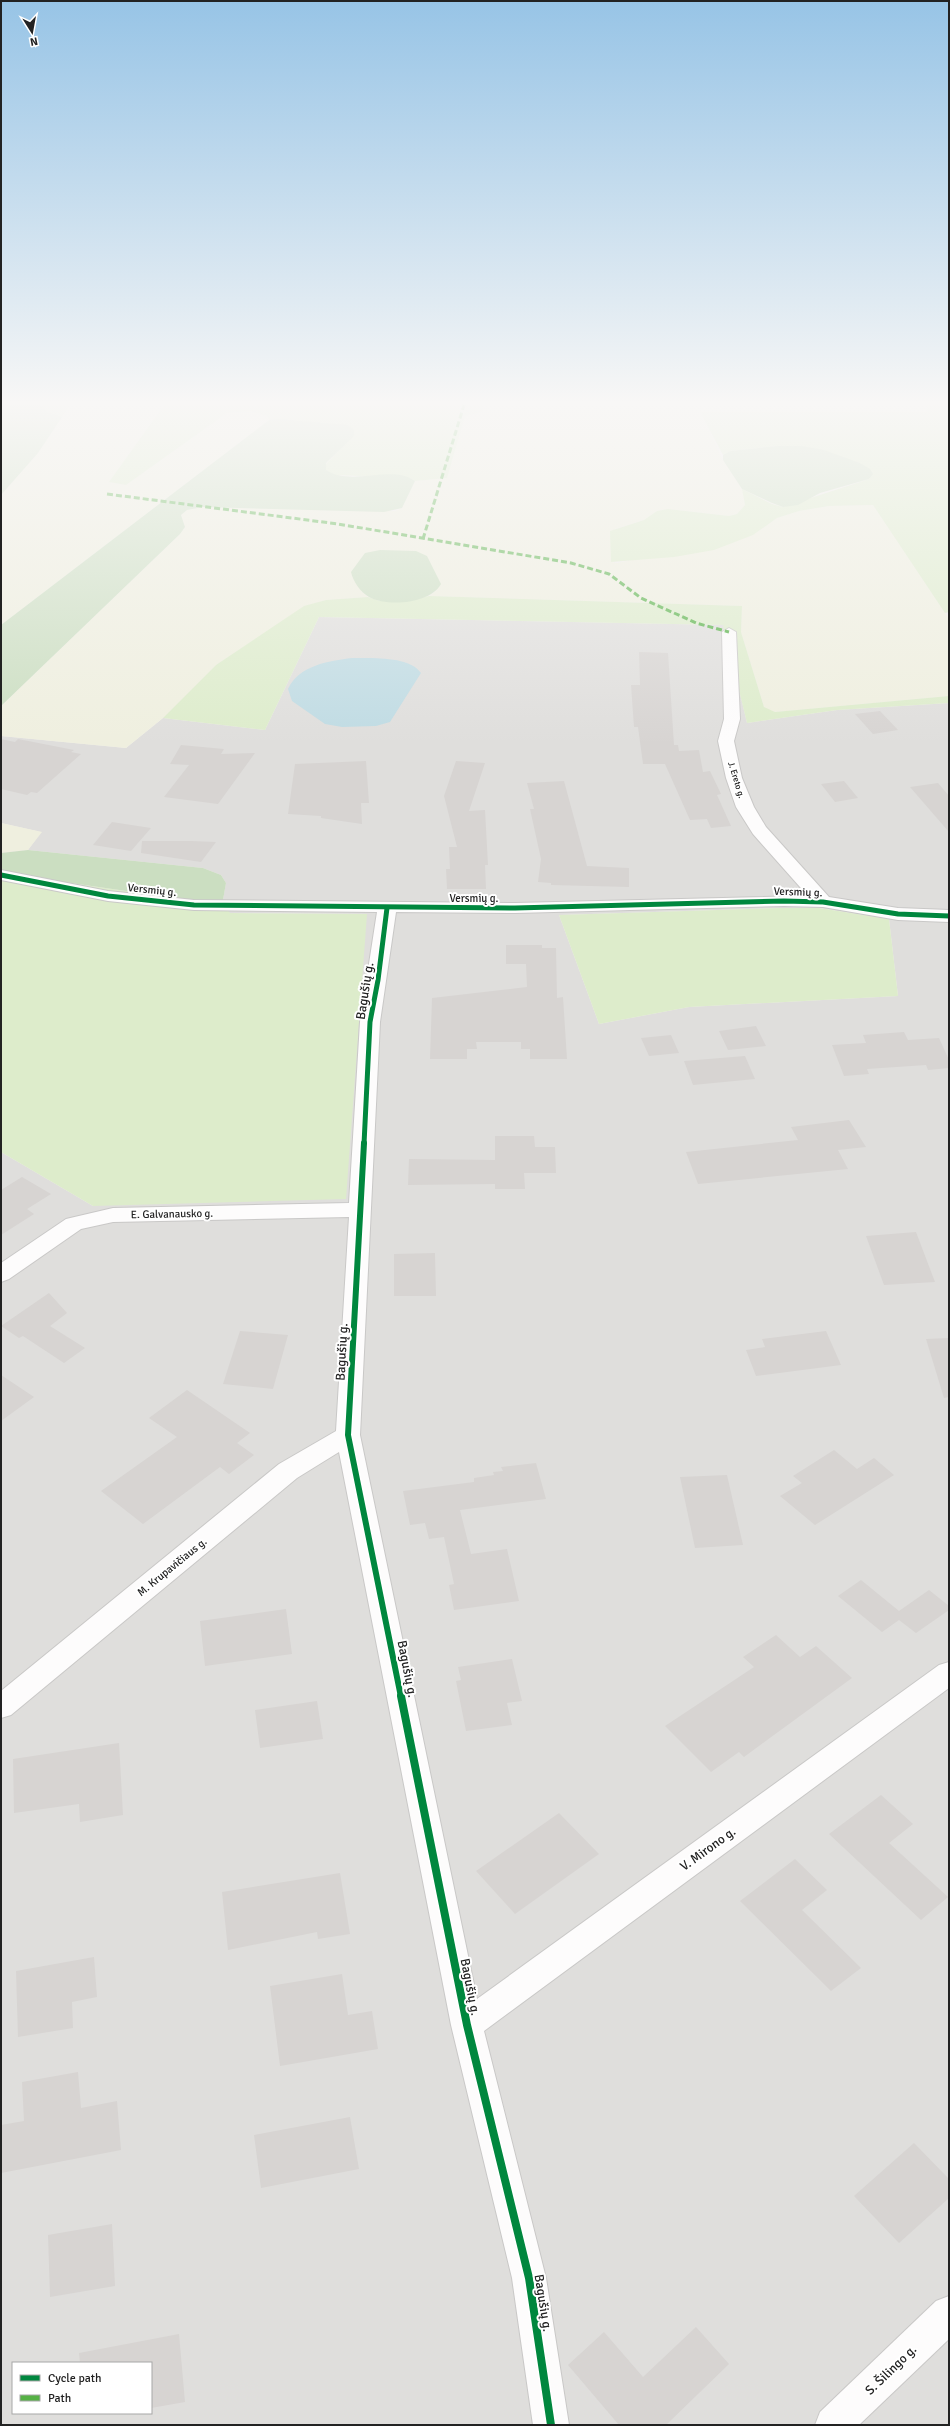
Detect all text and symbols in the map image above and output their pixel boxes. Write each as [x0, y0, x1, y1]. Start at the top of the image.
north arrow [12, 12, 52, 52]
text: N [29, 34, 39, 48]
street label: J. Ereto g. [725, 760, 747, 800]
street label: Versmių g. [127, 881, 177, 899]
street label: Versmių g. [773, 885, 823, 899]
street label: Versmių g. [449, 892, 499, 905]
street label: Bagušių g. [353, 961, 377, 1021]
street label: E. Galvanausko g. [131, 1207, 213, 1221]
street label: Bagušių g. [332, 1323, 352, 1381]
street label: M. Krupavičiaus g. [135, 1535, 209, 1599]
street label: Bagušių g. [394, 1639, 420, 1699]
street label: V. Mirono g. [677, 1823, 739, 1875]
street label: Bagušių g. [457, 1957, 483, 2017]
street label: Bagušių g. [531, 2273, 555, 2333]
street label: S. Šilingo g. [861, 2341, 920, 2398]
legend [12, 2362, 152, 2414]
text: Cycle path [48, 2371, 101, 2386]
text: Path [48, 2391, 71, 2406]

